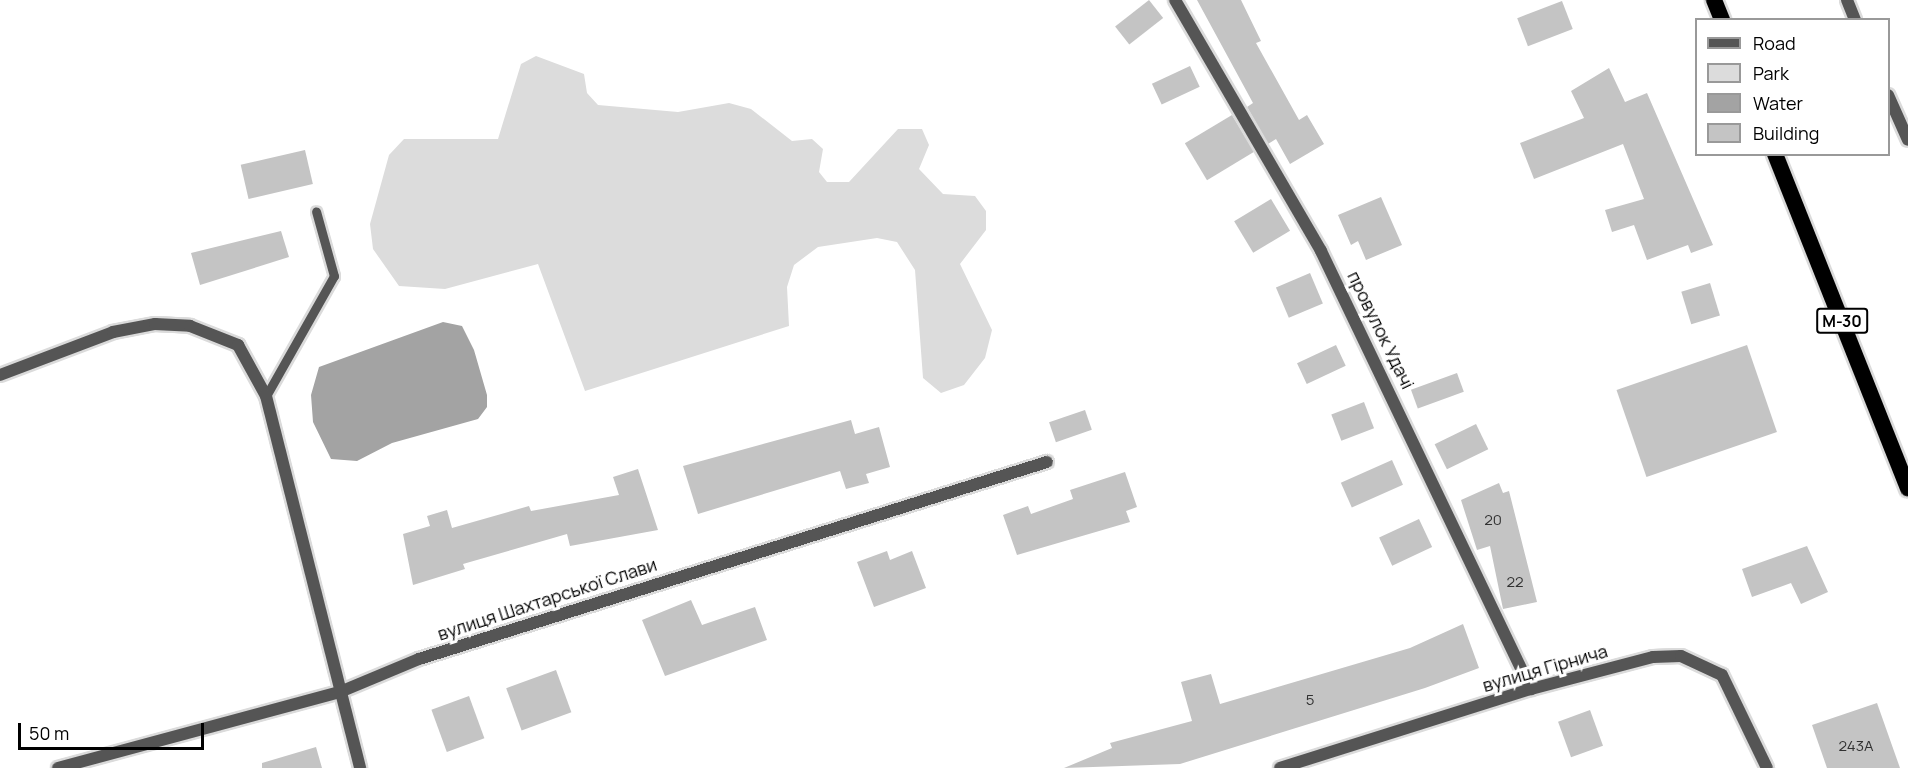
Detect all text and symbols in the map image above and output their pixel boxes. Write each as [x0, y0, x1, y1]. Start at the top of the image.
legend [1695, 18, 1890, 156]
text: Road [1753, 31, 1796, 55]
text: Park [1753, 61, 1789, 85]
text: Water [1753, 91, 1803, 115]
text: Building [1753, 121, 1819, 145]
street label: провулок Удачі [1343, 268, 1419, 392]
road number: М-30 [1815, 308, 1869, 334]
house number: 20 [1484, 511, 1502, 529]
street label: вулиця Шахтарської Слави [435, 553, 659, 645]
house number: 22 [1506, 573, 1524, 591]
street label: вулиця Гірнича [1480, 640, 1610, 696]
house number: 5 [1306, 691, 1314, 709]
scale bar [21, 711, 207, 749]
text: 50 m [29, 721, 69, 745]
house number: 243А [1839, 737, 1873, 755]

